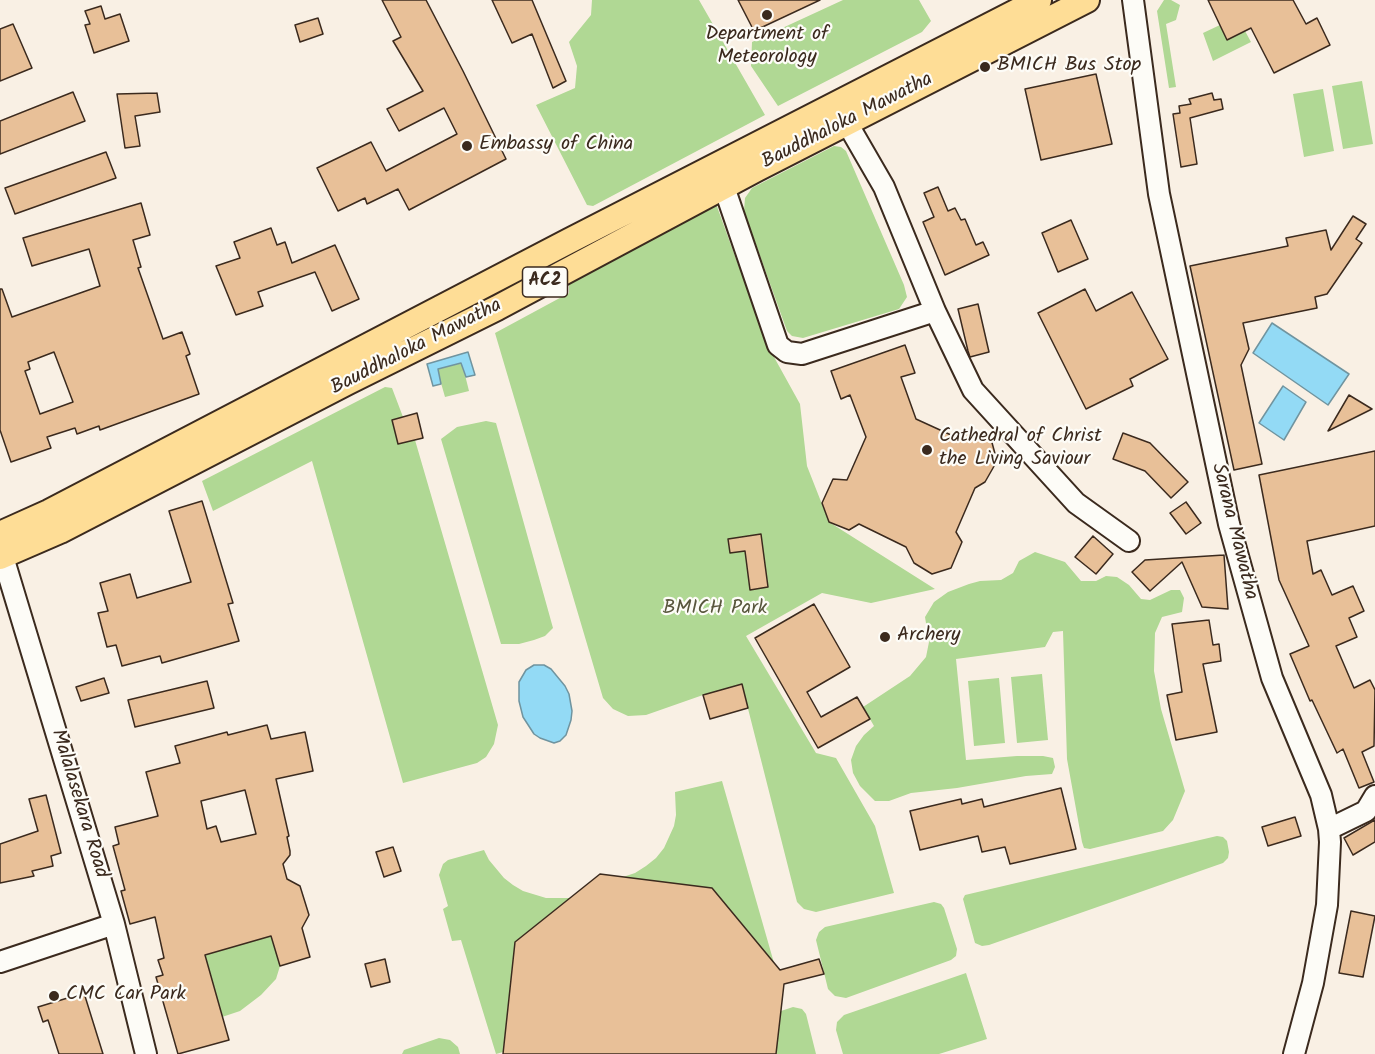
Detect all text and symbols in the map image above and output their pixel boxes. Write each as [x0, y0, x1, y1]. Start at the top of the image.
marker: Department of Meteorology [760, 8, 774, 22]
place label: Department of Meteorology [705, 24, 829, 71]
place label: BMICH Bus Stop [997, 55, 1141, 79]
marker: BMICH Bus Stop [978, 60, 992, 74]
street label: Bauddhaloka Mawatha [759, 69, 937, 175]
place label: Embassy of China [479, 134, 633, 158]
marker: Embassy of China [460, 139, 474, 153]
road number: AC2 [522, 267, 568, 297]
street label: Bauddhaloka Mawatha [328, 295, 506, 401]
place label: Cathedral of Christ the Living Saviour [939, 426, 1102, 473]
marker: Cathedral of Christ the Living Saviour [920, 443, 934, 457]
street label: Sarana Mawatha [1204, 461, 1262, 603]
park label: BMICH Park [663, 598, 767, 622]
place label: Archery [897, 625, 960, 649]
marker: Archery [878, 630, 892, 644]
street label: Malalasekara Road [44, 727, 112, 881]
place label: CMC Car Park [66, 984, 186, 1008]
marker: CMC Car Park [47, 989, 61, 1003]

